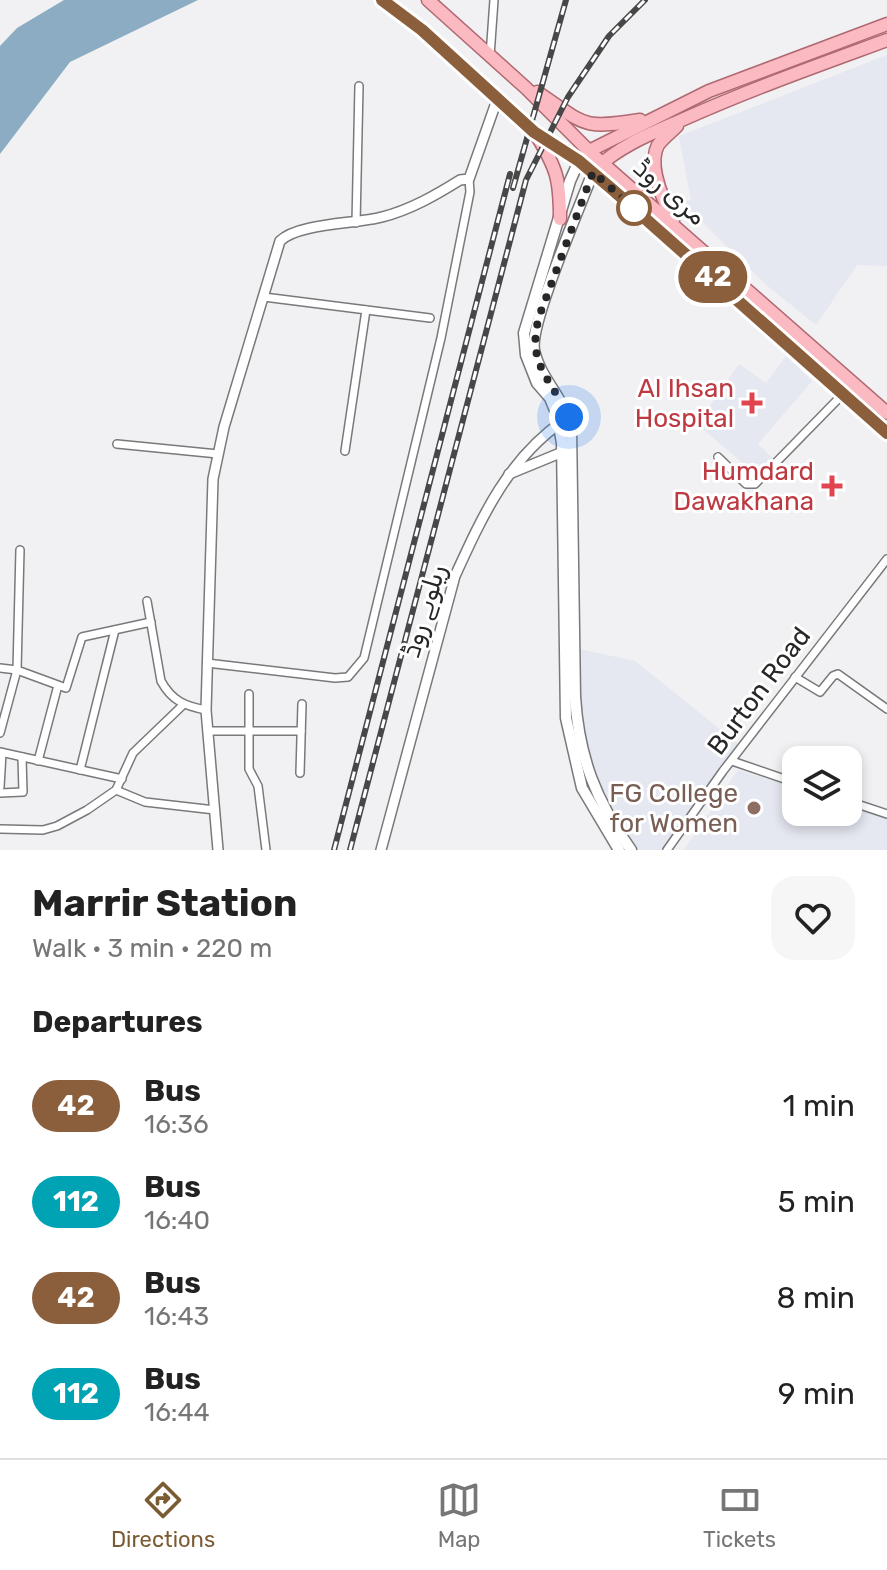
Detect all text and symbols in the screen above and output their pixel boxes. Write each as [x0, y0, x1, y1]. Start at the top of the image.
street label: مری روڈ [627, 152, 713, 232]
unlabelled marker [617, 191, 651, 225]
line badge: 42 [677, 251, 749, 303]
text: 42 [694, 260, 732, 293]
place label: Al Ihsan Hospital [635, 373, 734, 434]
marker: Al Ihsan Hospital [741, 392, 763, 414]
your location [549, 397, 589, 437]
place label: Humdard Dawakhana [673, 456, 814, 517]
marker: Humdard Dawakhana [821, 475, 843, 497]
street label: ریلوے روڈ [395, 561, 453, 661]
street label: Burton Road [701, 621, 817, 761]
map controls [782, 746, 862, 826]
button: layers [782, 746, 862, 826]
place label: FG College for Women [609, 778, 738, 839]
marker: FG College for Women [745, 799, 763, 817]
button: heart [771, 876, 855, 960]
text: Marrir Station [32, 880, 297, 926]
text: Walk · 3 min · 220 m [32, 933, 272, 964]
text: Departures [32, 1004, 203, 1040]
text: Bus [144, 1073, 201, 1109]
text: 1 min [783, 1088, 855, 1124]
text: 42 [57, 1089, 95, 1122]
text: 16:36 [144, 1109, 209, 1140]
text: Bus [144, 1169, 201, 1205]
text: 5 min [778, 1184, 855, 1220]
text: 112 [53, 1185, 99, 1218]
text: 16:40 [144, 1205, 210, 1236]
text: Bus [144, 1265, 201, 1301]
text: 8 min [776, 1280, 855, 1316]
text: 42 [57, 1281, 95, 1314]
text: 16:43 [144, 1301, 209, 1332]
text: Bus [144, 1361, 201, 1397]
text: 9 min [778, 1376, 855, 1412]
text: 112 [53, 1377, 99, 1410]
text: 16:44 [144, 1397, 210, 1428]
tab: Directions [111, 1478, 215, 1553]
tab: Map [437, 1478, 481, 1553]
tab: Tickets [703, 1478, 776, 1553]

